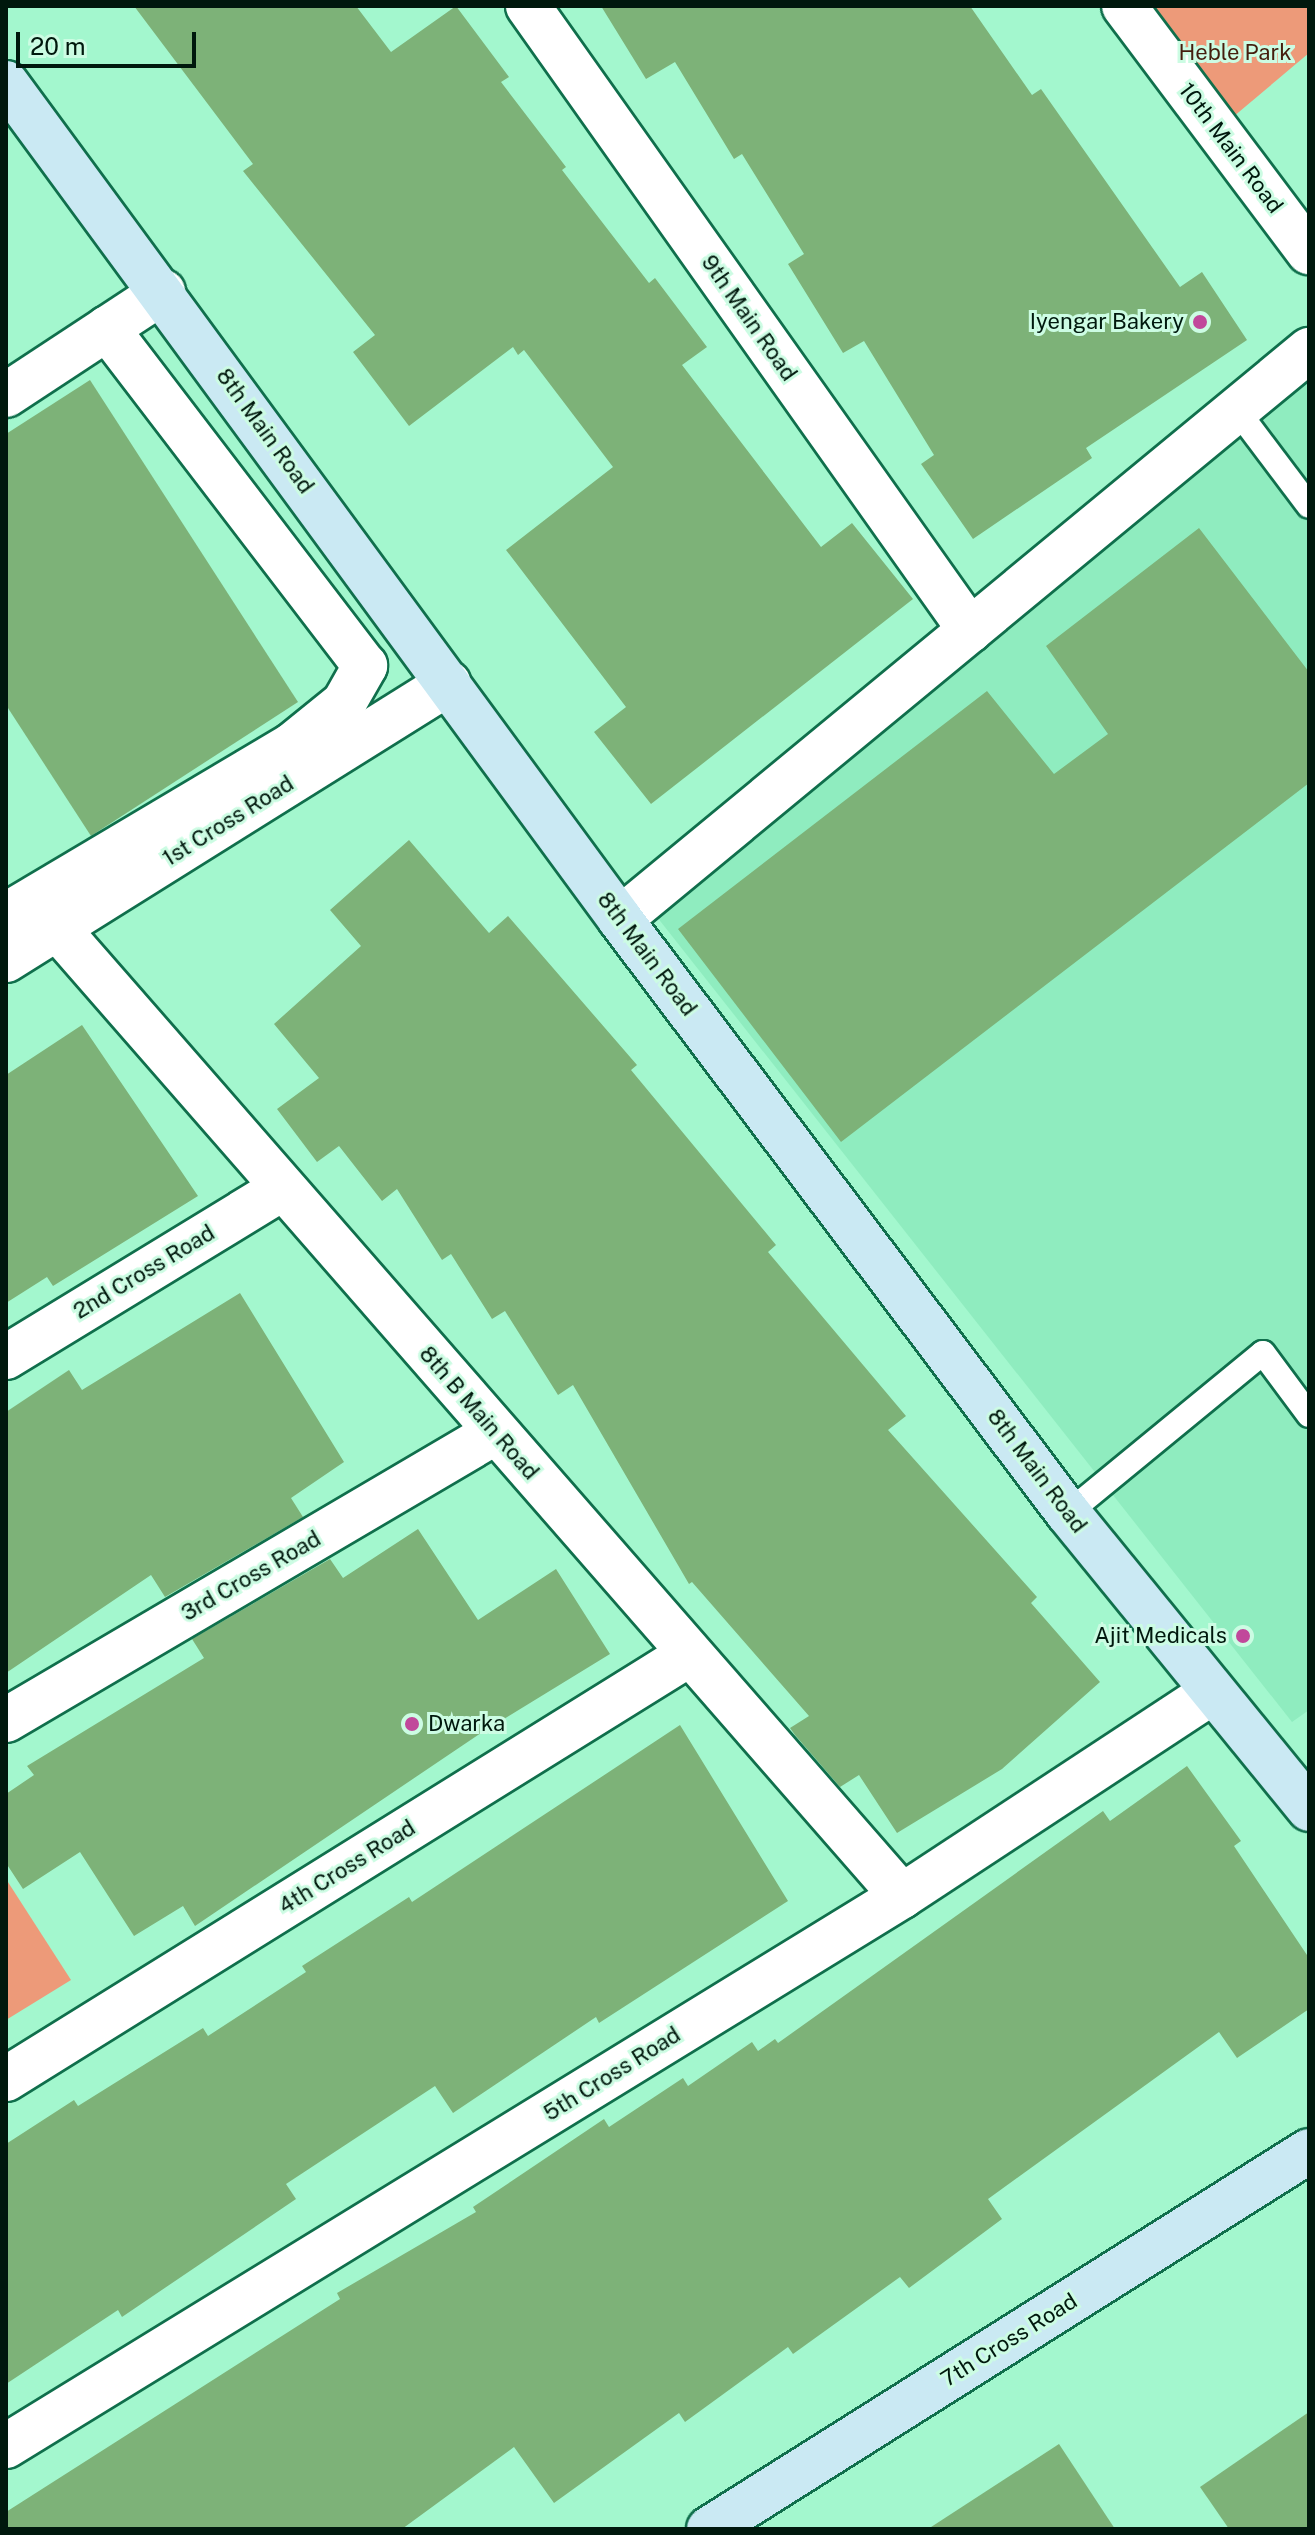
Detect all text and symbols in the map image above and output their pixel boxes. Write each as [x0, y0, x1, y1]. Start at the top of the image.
scale bar [20, 16, 200, 66]
text: 20 m [30, 32, 86, 60]
park label: Heble Park [1178, 40, 1292, 66]
street label: 10th Main Road [1173, 78, 1289, 218]
street label: 9th Main Road [696, 250, 802, 386]
place label: Iyengar Bakery [1030, 309, 1184, 335]
marker: Iyengar Bakery [1191, 313, 1209, 331]
street label: 8th Main Road [211, 363, 319, 499]
street label: 1st Cross Road [158, 770, 298, 872]
street label: 8th Main Road [592, 887, 702, 1021]
street label: 2nd Cross Road [69, 1220, 219, 1324]
street label: 8th B Main Road [414, 1341, 544, 1485]
street label: 8th Main Road [982, 1404, 1092, 1538]
street label: 3rd Cross Road [177, 1525, 325, 1627]
place label: Ajit Medicals [1094, 1623, 1227, 1649]
marker: Ajit Medicals [1234, 1627, 1252, 1645]
place label: Dwarka [428, 1711, 505, 1737]
marker: Dwarka [403, 1715, 421, 1733]
street label: 4th Cross Road [274, 1814, 420, 1920]
street label: 5th Cross Road [539, 2021, 685, 2127]
street label: 7th Cross Road [936, 2288, 1082, 2392]

